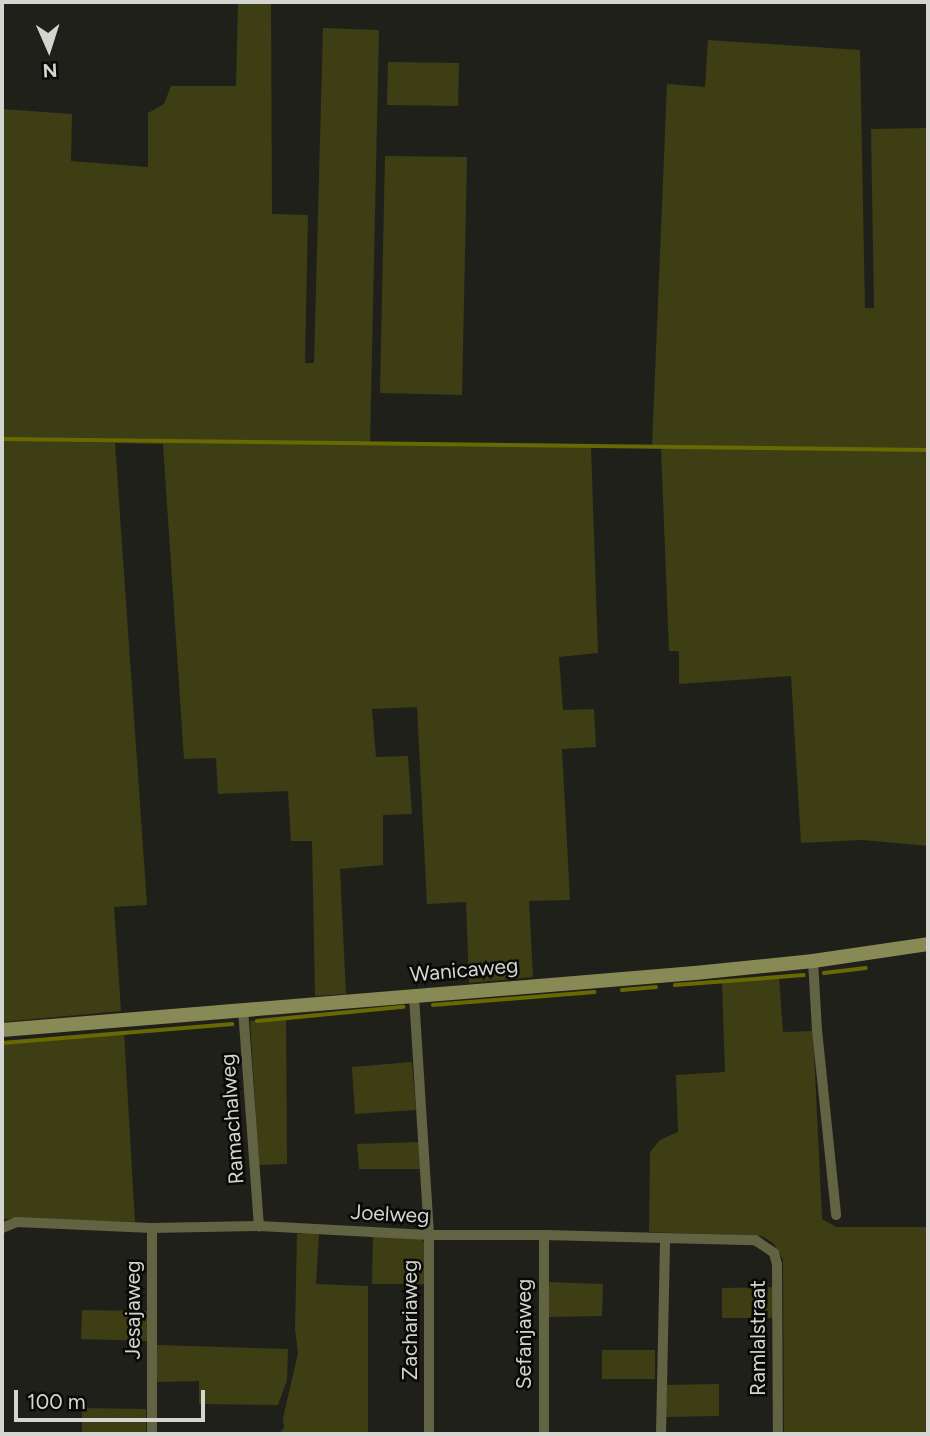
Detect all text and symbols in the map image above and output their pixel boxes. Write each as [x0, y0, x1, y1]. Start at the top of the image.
north arrow [14, 14, 84, 84]
text: N [42, 59, 58, 82]
street label: Wanicaweg [409, 953, 519, 987]
street label: Ramachalweg [215, 1053, 249, 1185]
street label: Joelweg [350, 1199, 430, 1229]
street label: Zachariaweg [397, 1260, 423, 1380]
street label: Jesajaweg [120, 1261, 146, 1359]
street label: Sefanjaweg [511, 1279, 537, 1389]
street label: Ramlalstraat [745, 1280, 771, 1396]
scale bar [18, 1376, 208, 1420]
text: 100 m [27, 1389, 86, 1414]

